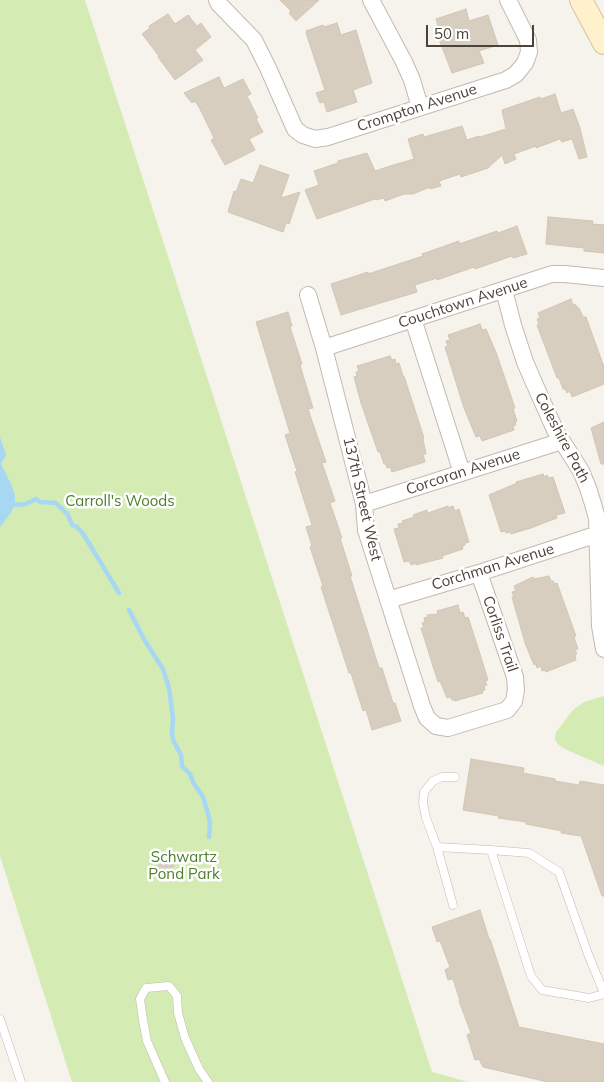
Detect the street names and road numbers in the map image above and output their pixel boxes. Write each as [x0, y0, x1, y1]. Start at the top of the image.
street label: Crompton Avenue [355, 80, 479, 136]
street label: Couchtown Avenue [396, 274, 530, 332]
street label: Coleshire Path [531, 390, 593, 486]
street label: 137th Street West [339, 435, 385, 563]
street label: Corcoran Avenue [404, 445, 522, 499]
street label: Corchman Avenue [430, 540, 556, 594]
street label: Corliss Trail [479, 594, 521, 674]

